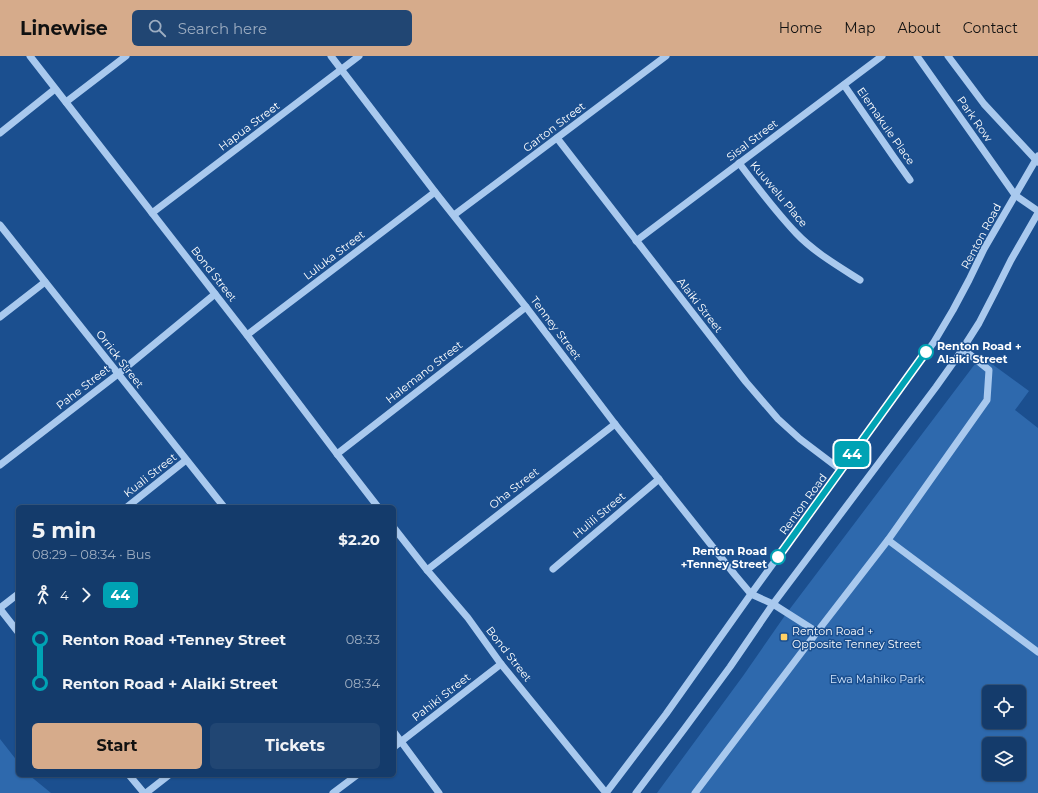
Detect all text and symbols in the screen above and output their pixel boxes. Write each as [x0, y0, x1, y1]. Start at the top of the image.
search box [132, 10, 412, 46]
text: Linewise [20, 17, 108, 40]
icon: search [146, 17, 168, 39]
text: Search here [178, 19, 267, 38]
text: Home [779, 19, 822, 37]
text: Map [844, 19, 875, 37]
text: About [897, 19, 941, 37]
text: Contact [963, 19, 1018, 37]
street label: Elemakule Place [854, 84, 918, 168]
street label: Park Row [954, 94, 996, 145]
street label: Hapua Street [216, 98, 283, 154]
street label: Garton Street [520, 99, 588, 155]
street label: Sisal Street [724, 116, 781, 164]
street label: Kuuwelu Place [747, 158, 811, 230]
street label: Renton Road [958, 201, 1004, 271]
street label: Luluka Street [301, 227, 368, 283]
street label: Bond Street [188, 244, 240, 305]
street label: Alaiki Street [674, 275, 726, 336]
street label: Tenney Street [528, 293, 585, 363]
street label: Orrick Street [93, 327, 147, 391]
street label: Halemano Street [383, 337, 466, 406]
place label: Renton Road + Alaiki Street [936, 339, 1021, 366]
marker: Renton Road + Alaiki Street [918, 344, 934, 360]
street label: Pahe Street [53, 361, 113, 412]
line badge: 44 [834, 441, 870, 467]
text: 44 [842, 445, 862, 463]
street label: Kuali Street [121, 450, 180, 500]
street label: Oha Street [486, 464, 542, 512]
street label: Renton Road [776, 471, 830, 537]
street label: Hulili Street [570, 489, 629, 541]
text: 5 min [32, 517, 96, 544]
text: $2.20 [338, 530, 380, 549]
place label: Renton Road +Tenney Street [681, 544, 767, 571]
text: 08:29 – 08:34 · Bus [32, 546, 151, 562]
marker: Renton Road +Tenney Street [770, 549, 786, 565]
icon: walk [32, 584, 54, 606]
icon: forward [75, 584, 97, 606]
text: 44 [111, 586, 130, 604]
text: 4 [60, 587, 69, 603]
street label: Bond Street [483, 624, 535, 685]
place label: Renton Road + Opposite Tenney Street [792, 624, 921, 651]
text: Renton Road +Tenney Street [62, 630, 286, 649]
text: 08:33 [346, 631, 380, 647]
marker: Renton Road + Opposite Tenney Street [779, 632, 789, 642]
street label: Pahiki Street [409, 670, 473, 724]
park label: Ewa Mahiko Park [830, 672, 925, 686]
text: Renton Road + Alaiki Street [62, 674, 278, 693]
text: 08:34 [344, 675, 380, 691]
map controls [982, 685, 1026, 781]
button: locate [982, 685, 1026, 729]
button: Start [32, 723, 202, 769]
button: Tickets [210, 723, 380, 769]
button: layers [982, 737, 1026, 781]

